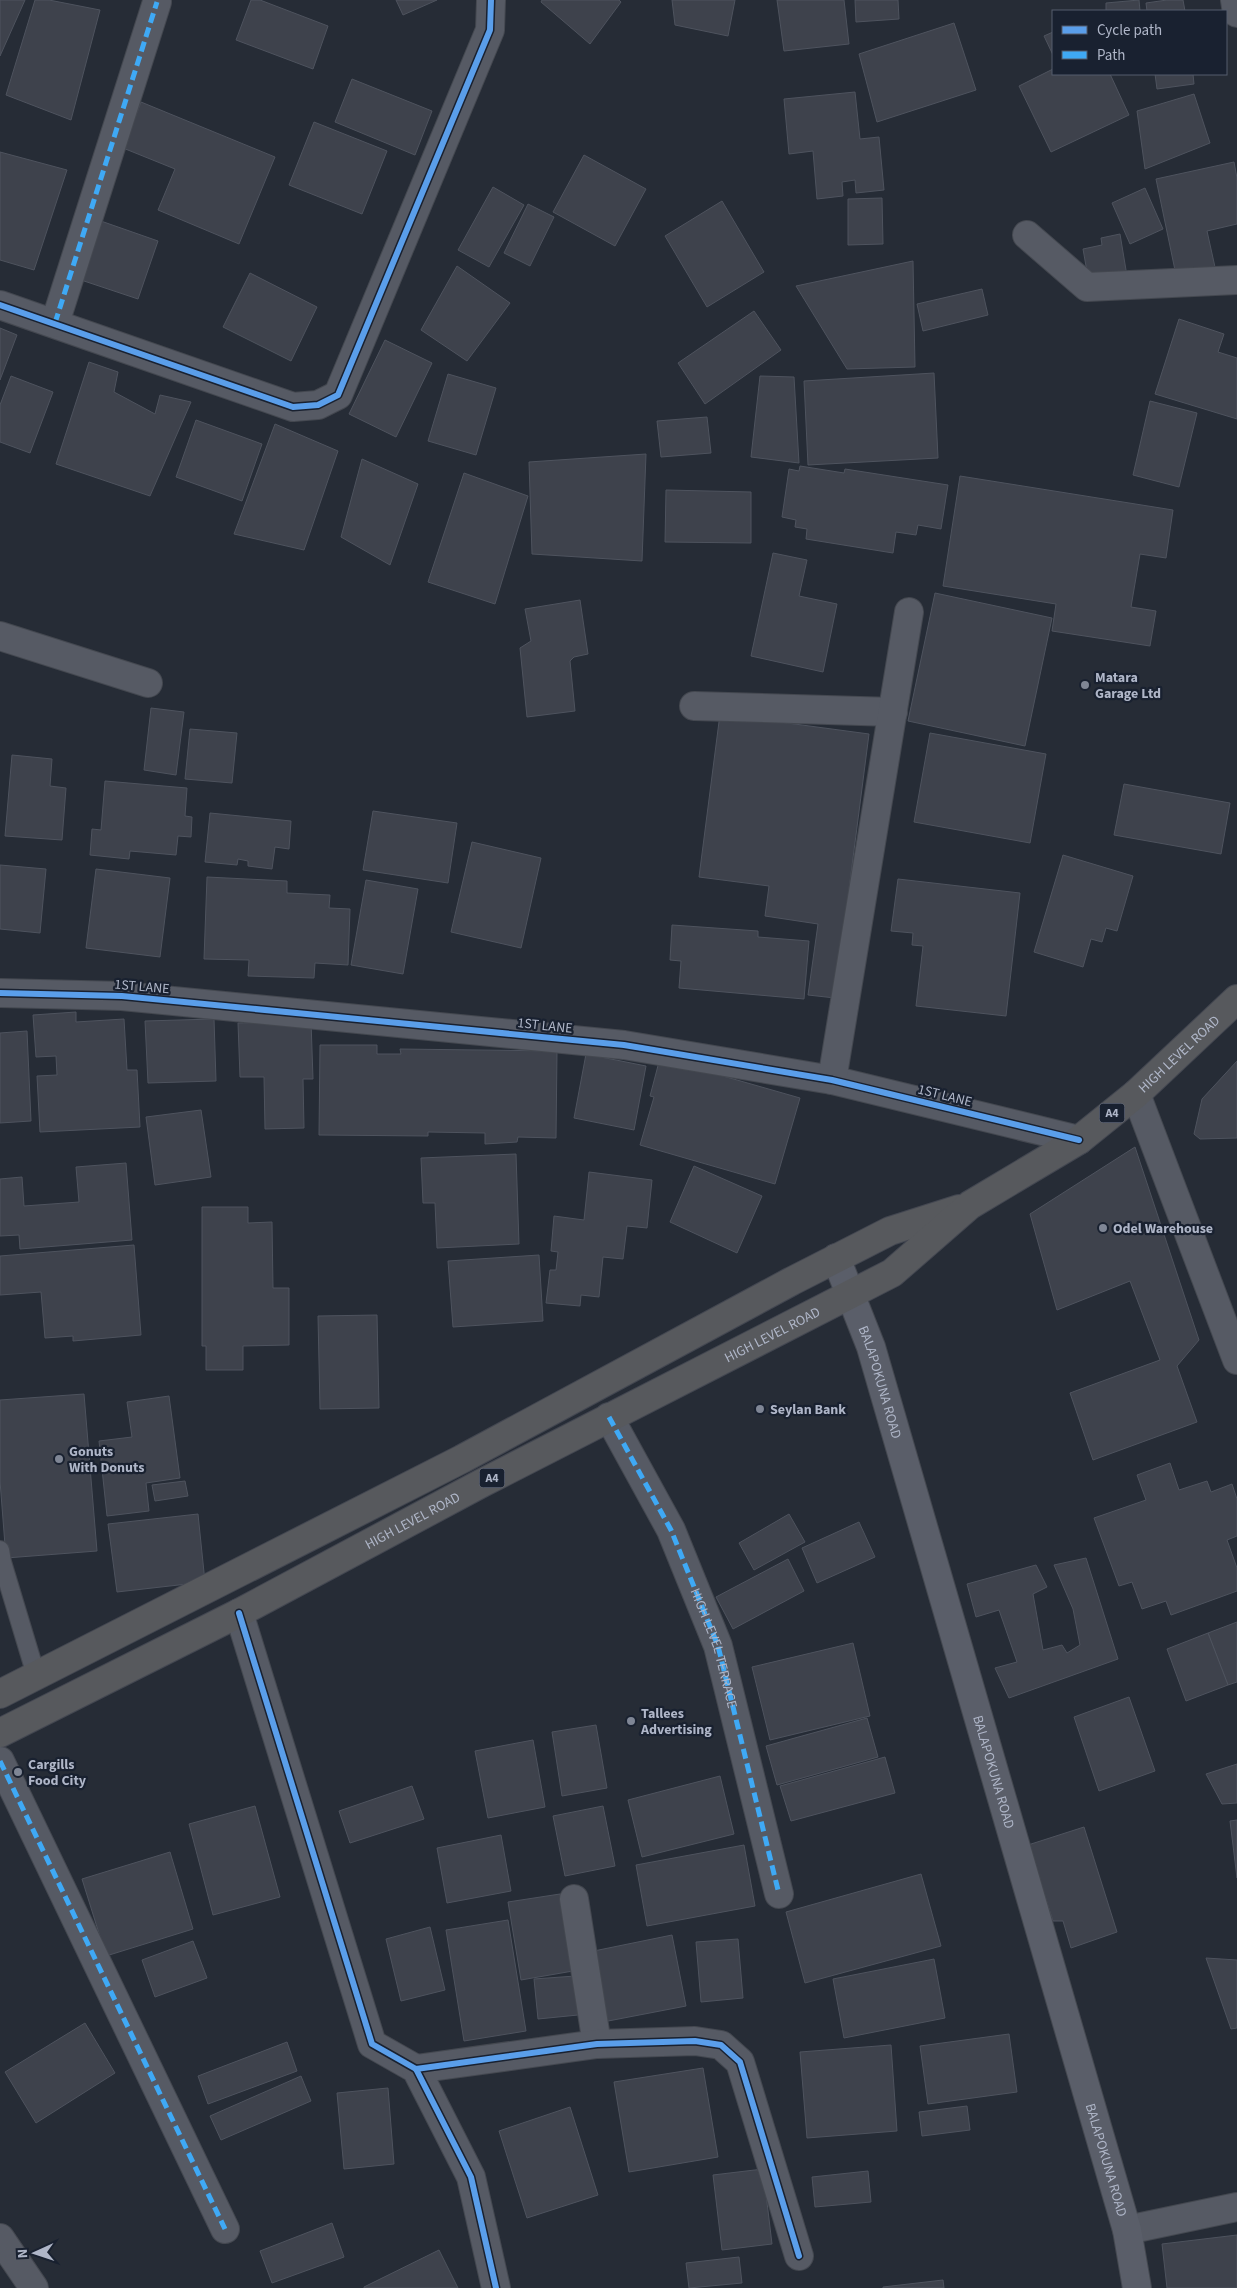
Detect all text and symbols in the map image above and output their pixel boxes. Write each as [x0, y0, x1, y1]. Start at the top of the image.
legend [1052, 10, 1227, 75]
text: Cycle path [1097, 20, 1162, 41]
text: Path [1097, 45, 1125, 66]
place label: Matara Garage Ltd [1095, 668, 1161, 704]
marker: Matara Garage Ltd [1079, 679, 1091, 691]
street label: 1ST LANE [113, 975, 170, 999]
street label: HIGH LEVEL ROAD [1134, 1011, 1225, 1098]
street label: 1ST LANE [516, 1013, 573, 1039]
street label: 1ST LANE [915, 1080, 974, 1112]
road number: A4 [1100, 1104, 1124, 1122]
place label: Odel Warehouse [1113, 1219, 1213, 1239]
marker: Odel Warehouse [1097, 1222, 1109, 1234]
street label: HIGH LEVEL ROAD [721, 1302, 824, 1368]
street label: BALAPOKUNA ROAD [853, 1323, 906, 1441]
place label: Seylan Bank [770, 1400, 846, 1420]
marker: Seylan Bank [754, 1403, 766, 1415]
place label: Gonuts With Donuts [69, 1442, 144, 1478]
marker: Gonuts With Donuts [53, 1453, 65, 1465]
road number: A4 [480, 1469, 504, 1488]
street label: HIGH LEVEL ROAD [362, 1488, 464, 1555]
street label: HIGH LEVEL TERRACE [685, 1585, 742, 1710]
place label: Tallees Advertising [640, 1704, 712, 1740]
street label: BALAPOKUNA ROAD [967, 1713, 1019, 1831]
marker: Tallees Advertising [625, 1715, 637, 1727]
place label: Cargills Food City [28, 1755, 87, 1791]
marker: Cargills Food City [12, 1766, 24, 1778]
street label: BALAPOKUNA ROAD [1080, 2101, 1132, 2219]
north arrow [10, 2228, 60, 2278]
text: N [13, 2248, 33, 2259]

